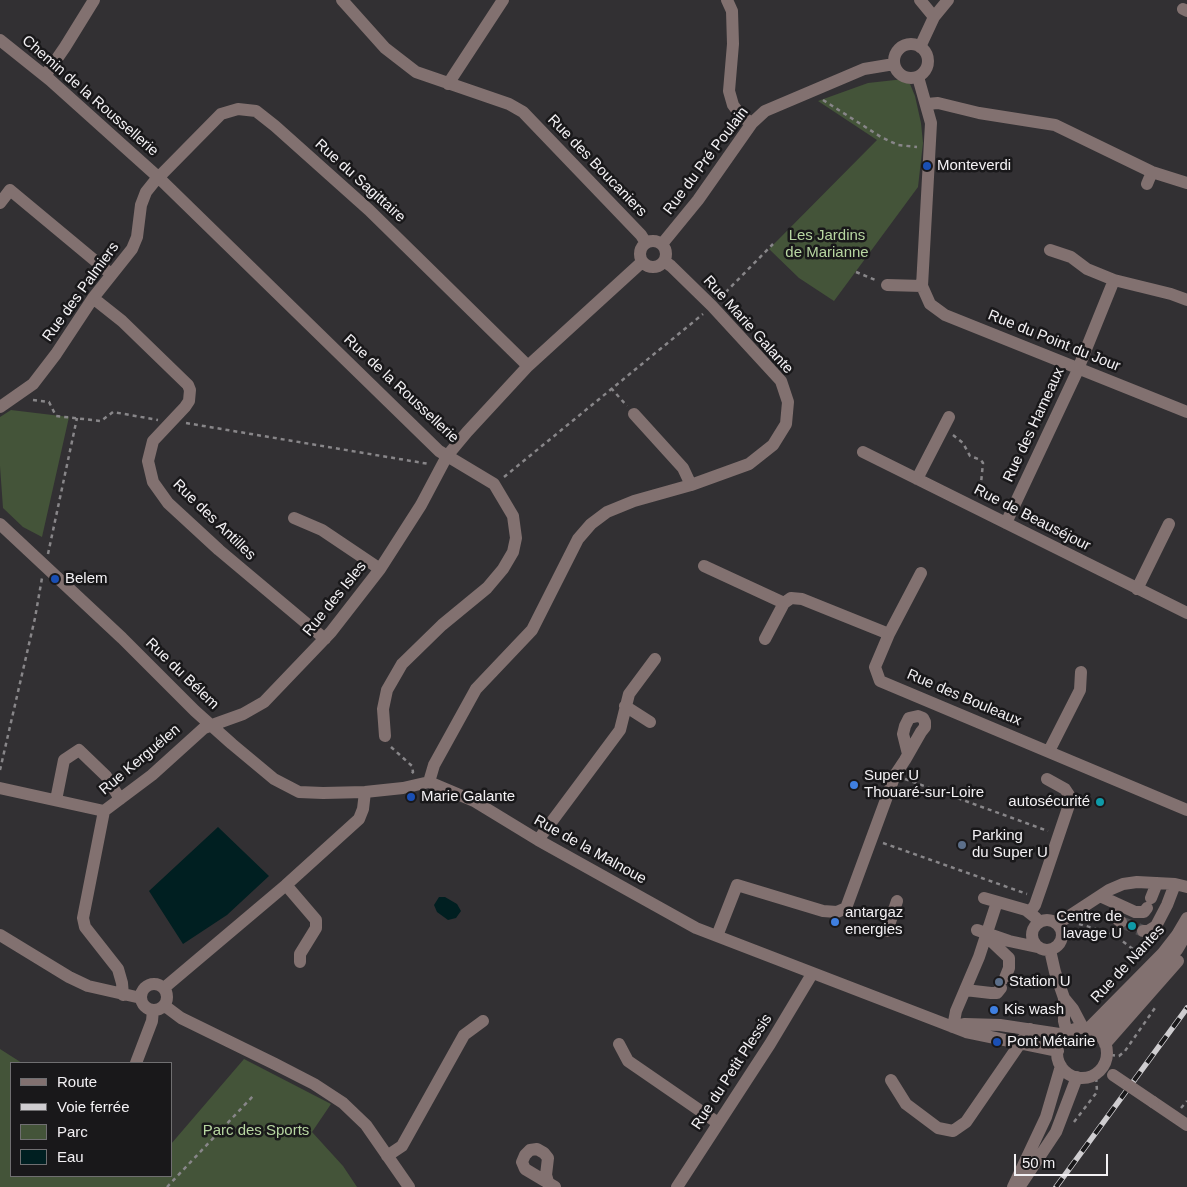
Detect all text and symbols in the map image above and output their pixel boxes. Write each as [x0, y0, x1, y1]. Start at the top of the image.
street label: Chemin de la Roussellerie [18, 32, 162, 160]
street label: Rue du Pré Poulain [660, 104, 752, 218]
street label: Rue des Boucaniers [544, 111, 650, 221]
street label: Rue du Sagittaire [311, 136, 409, 226]
place label: Monteverdi [937, 157, 1011, 175]
marker: Monteverdi [921, 160, 933, 172]
park label: Les Jardins de Marianne [785, 227, 869, 262]
street label: Rue des Palmiers [39, 239, 123, 345]
street label: Rue Marie Galante [699, 272, 797, 378]
street label: Rue du Point du Jour [985, 306, 1123, 376]
street label: Rue de la Roussellerie [340, 331, 462, 447]
street label: Rue des Hameaux [1000, 365, 1068, 485]
street label: Rue des Antilles [169, 476, 259, 564]
street label: Rue de Beauséjour [971, 481, 1093, 555]
street label: Rue des Isles [299, 558, 371, 640]
place label: Belem [65, 570, 108, 588]
marker: Belem [49, 573, 61, 585]
street label: Rue du Bélem [142, 635, 222, 713]
street label: Rue des Bouleaux [904, 666, 1024, 730]
street label: Rue Kerguélen [96, 721, 184, 799]
place label: Super U Thouaré-sur-Loire [864, 767, 984, 802]
marker: Super U Thouaré-sur-Loire [848, 779, 860, 791]
place label: Marie Galante [421, 788, 515, 806]
marker: Marie Galante [405, 791, 417, 803]
place label: autosécurité [1008, 793, 1090, 811]
marker: autosécurité [1094, 796, 1106, 808]
street label: Rue de la Malnoue [531, 812, 649, 888]
place label: Parking du Super U [972, 827, 1048, 862]
marker: Parking du Super U [956, 839, 968, 851]
place label: antargaz energies [845, 904, 903, 939]
place label: Centre de lavage U [1056, 908, 1122, 943]
marker: antargaz energies [829, 916, 841, 928]
marker: Centre de lavage U [1126, 920, 1138, 932]
street label: Rue de Nantes [1087, 921, 1169, 1007]
place label: Station U [1009, 973, 1071, 991]
marker: Station U [993, 976, 1005, 988]
place label: Kis wash [1004, 1001, 1064, 1019]
marker: Kis wash [988, 1004, 1000, 1016]
street label: Rue du Petit Plessis [688, 1011, 776, 1133]
place label: Pont Métairie [1007, 1033, 1095, 1051]
marker: Pont Métairie [991, 1036, 1003, 1048]
legend [10, 1062, 172, 1177]
text: Route [57, 1073, 97, 1090]
text: Voie ferrée [57, 1098, 130, 1115]
park label: Parc des Sports [203, 1122, 309, 1140]
text: Parc [57, 1123, 88, 1140]
scale bar [1017, 1144, 1111, 1176]
text: Eau [57, 1148, 84, 1165]
text: 50 m [1022, 1154, 1055, 1171]

